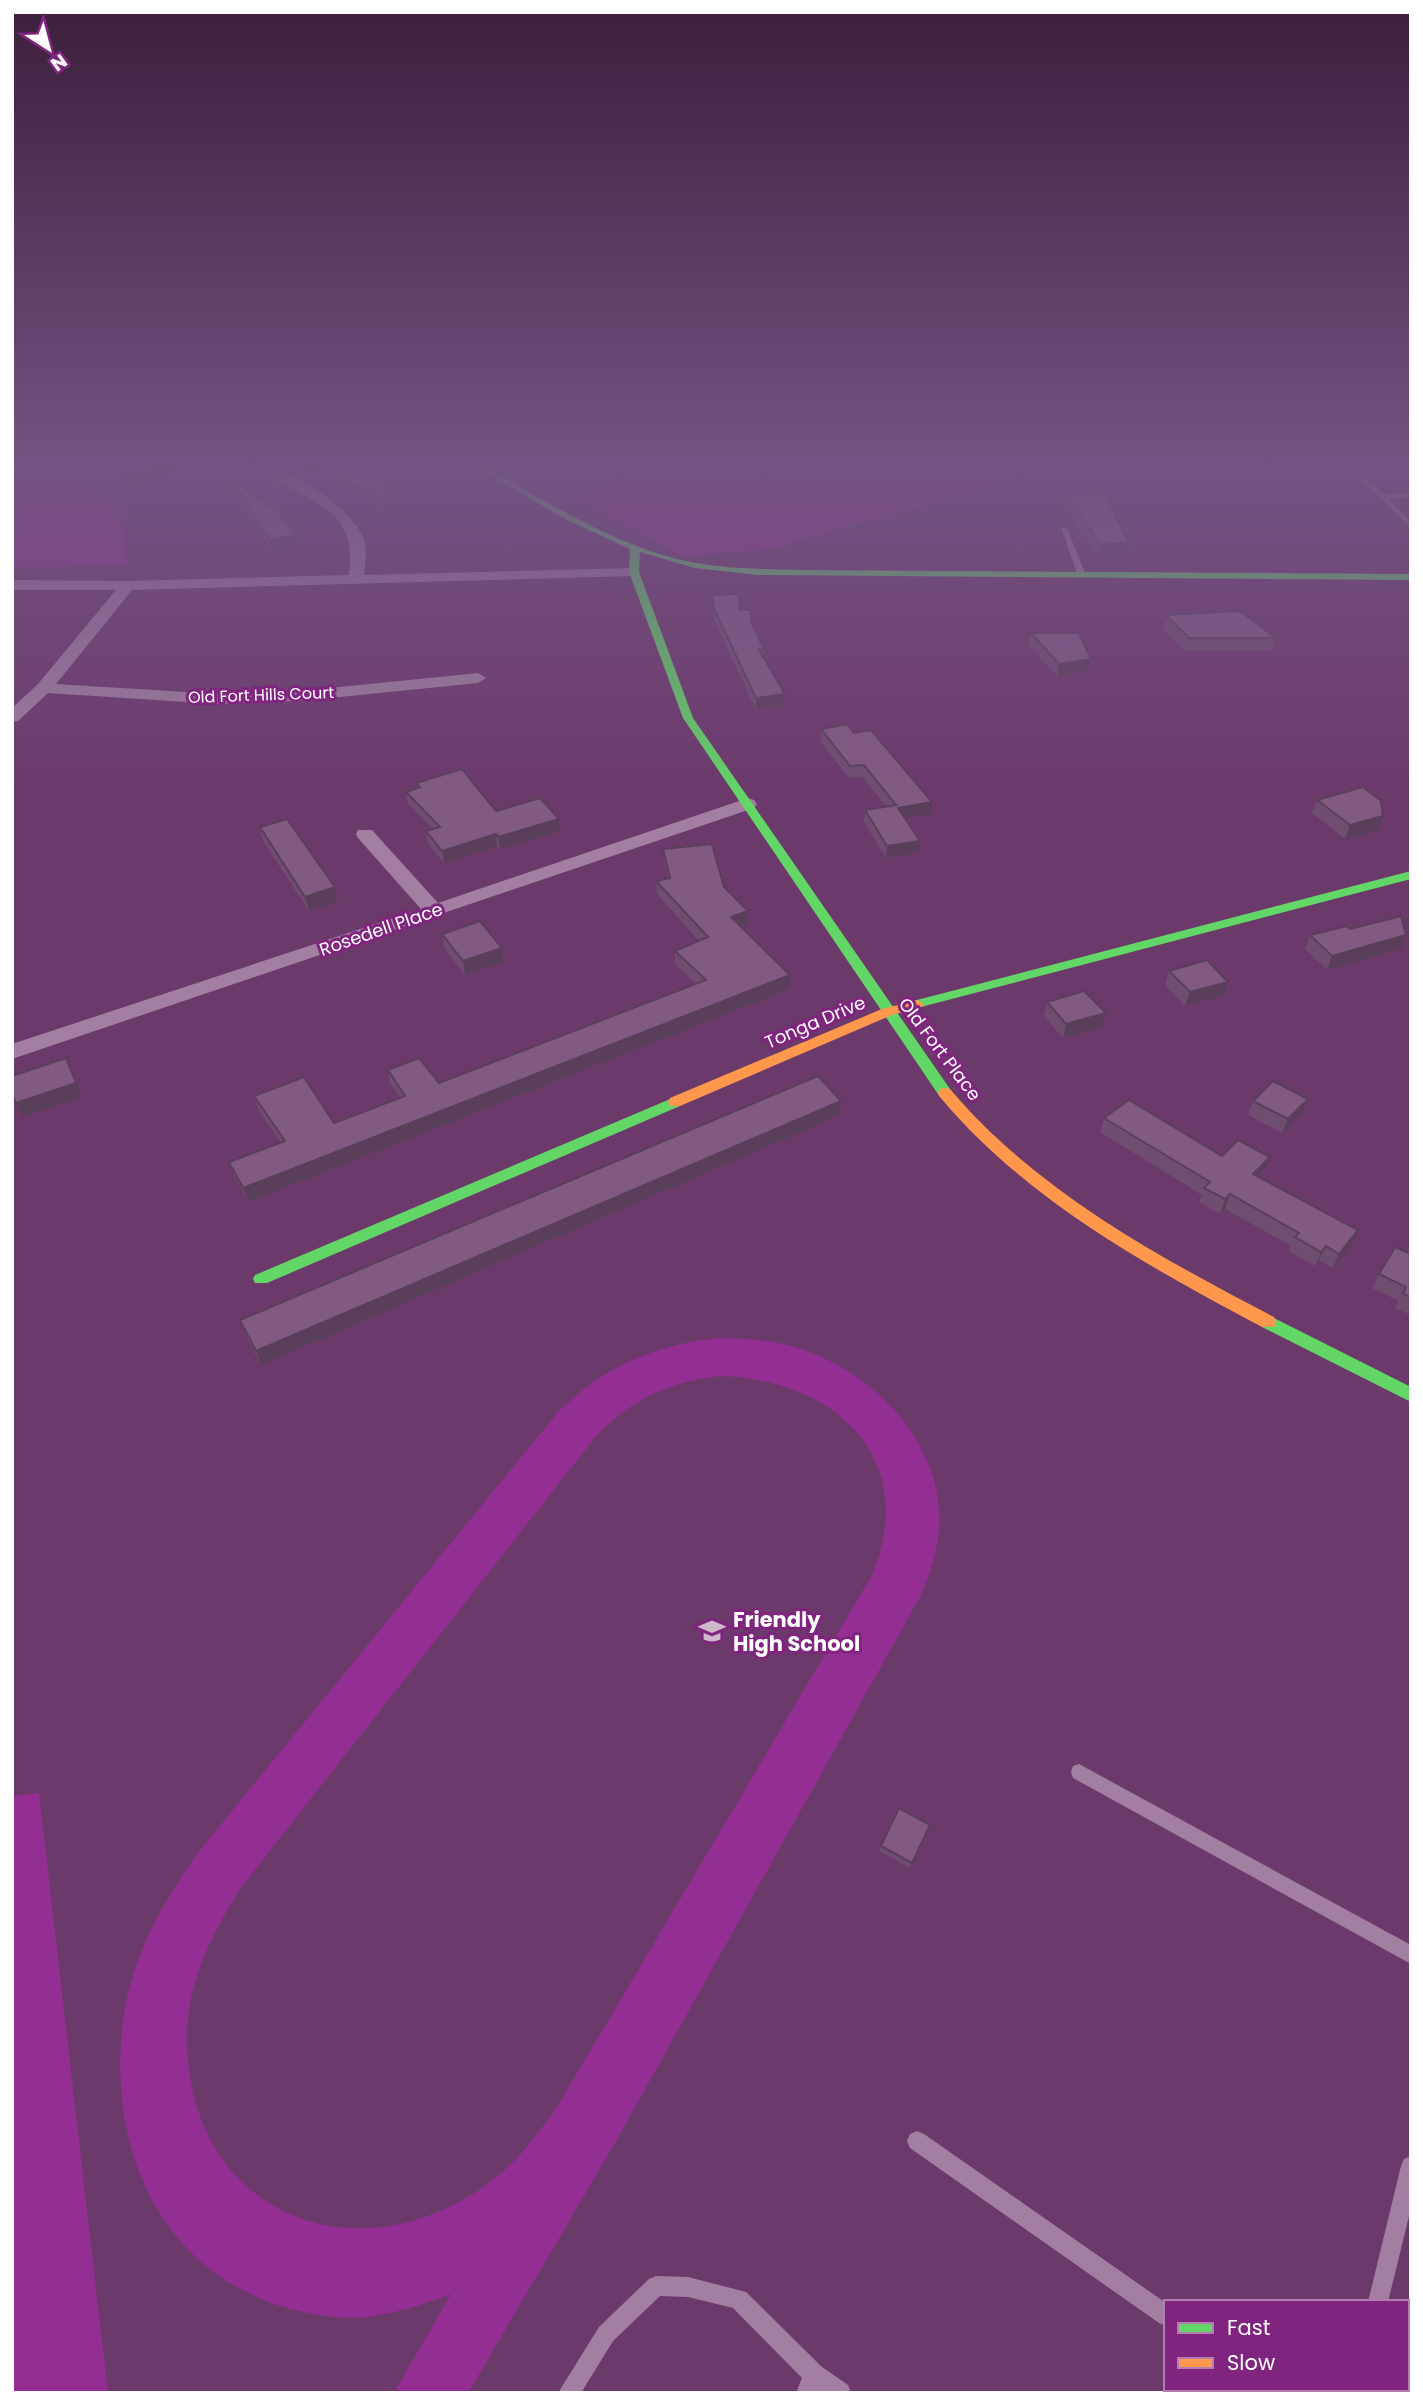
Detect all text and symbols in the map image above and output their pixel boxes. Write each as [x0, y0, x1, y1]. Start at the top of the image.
north arrow [14, 14, 84, 84]
text: N [45, 47, 72, 77]
street label: Old Fort Hills Court [188, 681, 335, 709]
street label: Rosedell Place [316, 896, 446, 962]
street label: Tonga Drive [761, 990, 869, 1054]
street label: Old Fort Place [893, 992, 987, 1106]
place label: Friendly High School [733, 1605, 860, 1658]
school or university icon: Friendly High School [697, 1616, 727, 1646]
legend [1164, 2300, 1409, 2391]
text: Fast [1227, 2313, 1270, 2342]
text: Slow [1227, 2348, 1275, 2377]

